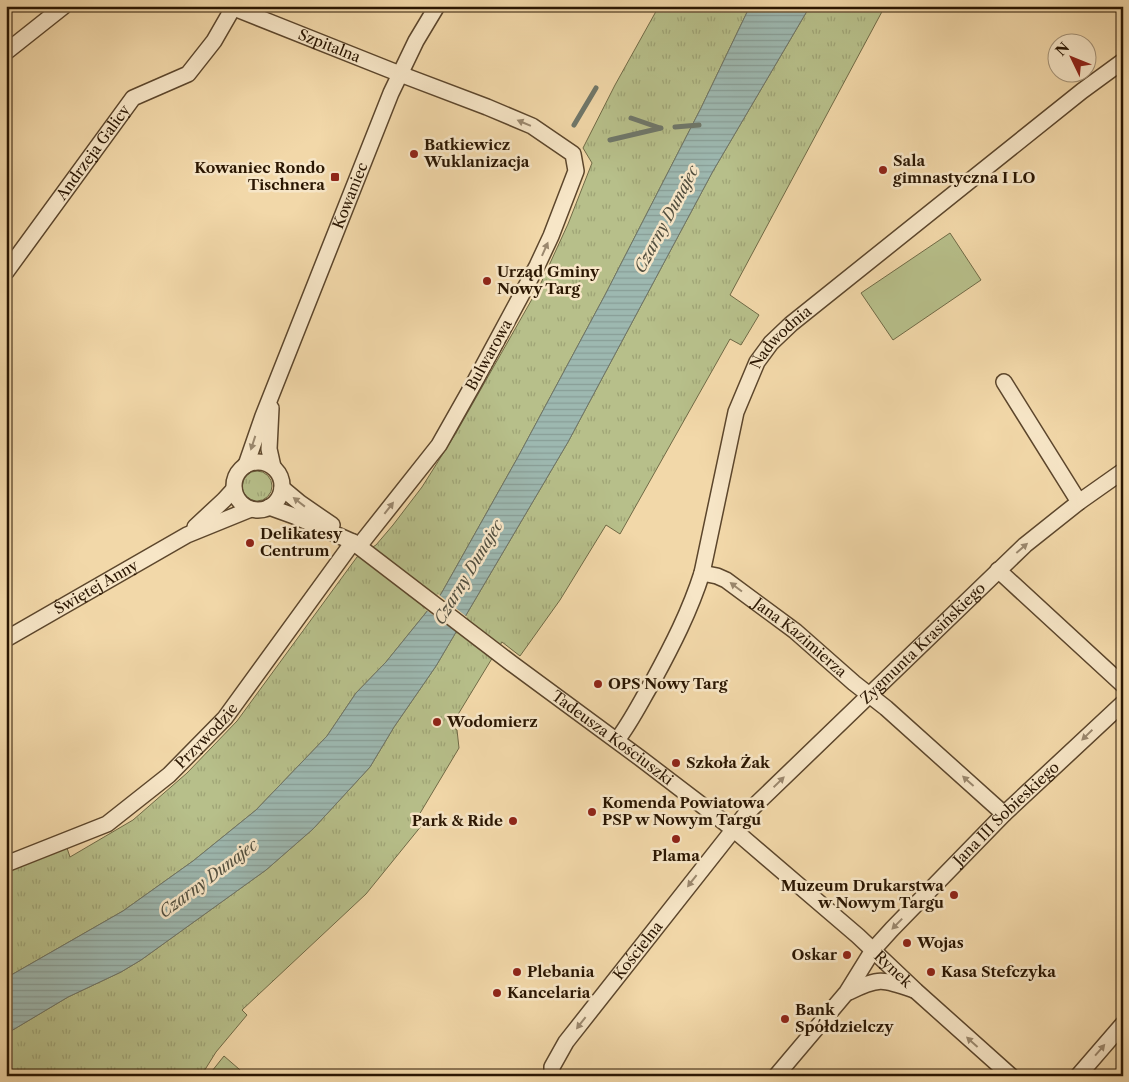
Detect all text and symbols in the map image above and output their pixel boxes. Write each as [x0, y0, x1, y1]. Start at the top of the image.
street label: Szpitalna [296, 25, 364, 66]
north arrow [1046, 32, 1096, 82]
text: N [1052, 39, 1073, 60]
street label: Andrzeja Galicy [51, 100, 134, 204]
one-way arrow [517, 118, 531, 126]
place label: Batkiewicz Wuklanizacja [423, 135, 530, 171]
marker: Batkiewicz Wuklanizacja [408, 148, 420, 160]
place label: Sala gimnastyczna I LO [892, 151, 1035, 187]
place label: Kowaniec Rondo Tischnera [194, 158, 325, 194]
street label: Kowaniec [328, 159, 372, 231]
water label: Czarny Dunajec [629, 161, 703, 276]
marker: Sala gimnastyczna I LO [877, 164, 889, 176]
marker: Kowaniec Rondo Tischnera [329, 171, 341, 183]
one-way arrow [541, 242, 549, 256]
place label: Urząd Gminy Nowy Targ [497, 262, 600, 298]
marker: Urząd Gminy Nowy Targ [481, 275, 493, 287]
street label: Nadwodnia [745, 301, 815, 371]
street label: Bulwarowa [461, 316, 516, 394]
one-way arrow [249, 436, 257, 451]
one-way arrow [292, 497, 306, 507]
one-way arrow [384, 502, 395, 515]
water label: Czarny Dunajec [429, 515, 508, 628]
place label: Delikatesy Centrum [260, 524, 343, 560]
marker: Delikatesy Centrum [244, 537, 256, 549]
one-way arrow [1016, 542, 1028, 554]
street label: Świętej Anny [51, 555, 142, 618]
street label: Zygmunta Krasińskiego [856, 578, 989, 708]
one-way arrow [729, 582, 743, 592]
street label: Jana Kazimierza [748, 592, 851, 681]
place label: OPS Nowy Targ [608, 674, 728, 693]
marker: OPS Nowy Targ [592, 678, 604, 690]
street label: Tadeusza Kościuszki [548, 686, 677, 789]
street label: Przywodzie [171, 699, 242, 772]
place label: Wodomierz [446, 712, 538, 731]
marker: Wodomierz [431, 716, 443, 728]
one-way arrow [1081, 729, 1093, 741]
place label: Szkoła Żak [686, 753, 771, 772]
marker: Szkoła Żak [670, 757, 682, 769]
street label: Jana III Sobieskiego [948, 758, 1063, 871]
one-way arrow [962, 775, 974, 787]
one-way arrow [773, 776, 785, 788]
place label: Komenda Powiatowa PSP w Nowym Targu [602, 793, 765, 829]
marker: Komenda Powiatowa PSP w Nowym Targu [586, 806, 598, 818]
place label: Park & Ride [412, 811, 503, 830]
marker: Park & Ride [507, 815, 519, 827]
marker: Plama [670, 833, 682, 845]
water label: Czarny Dunajec [155, 834, 262, 922]
place label: Plama [652, 846, 700, 865]
one-way arrow [687, 875, 697, 888]
place label: Muzeum Drukarstwa w Nowym Targu [781, 876, 944, 912]
marker: Muzeum Drukarstwa w Nowym Targu [948, 889, 960, 901]
street label: Kościelna [609, 917, 667, 984]
one-way arrow [891, 918, 903, 930]
place label: Wojas [916, 933, 964, 952]
marker: Wojas [901, 937, 913, 949]
place label: Oskar [791, 945, 838, 964]
street label: Rynek [870, 946, 917, 992]
marker: Oskar [841, 949, 853, 961]
place label: Plebania [527, 962, 595, 981]
place label: Kasa Stefczyka [941, 962, 1056, 981]
marker: Plebania [511, 966, 523, 978]
marker: Kasa Stefczyka [925, 966, 937, 978]
place label: Kancelaria [507, 983, 591, 1002]
marker: Kancelaria [491, 987, 503, 999]
place label: Bank Spółdzielczy [795, 1000, 894, 1036]
marker: Bank Spółdzielczy [779, 1013, 791, 1025]
one-way arrow [575, 1016, 586, 1029]
one-way arrow [967, 1036, 979, 1048]
one-way arrow [1095, 1044, 1106, 1057]

